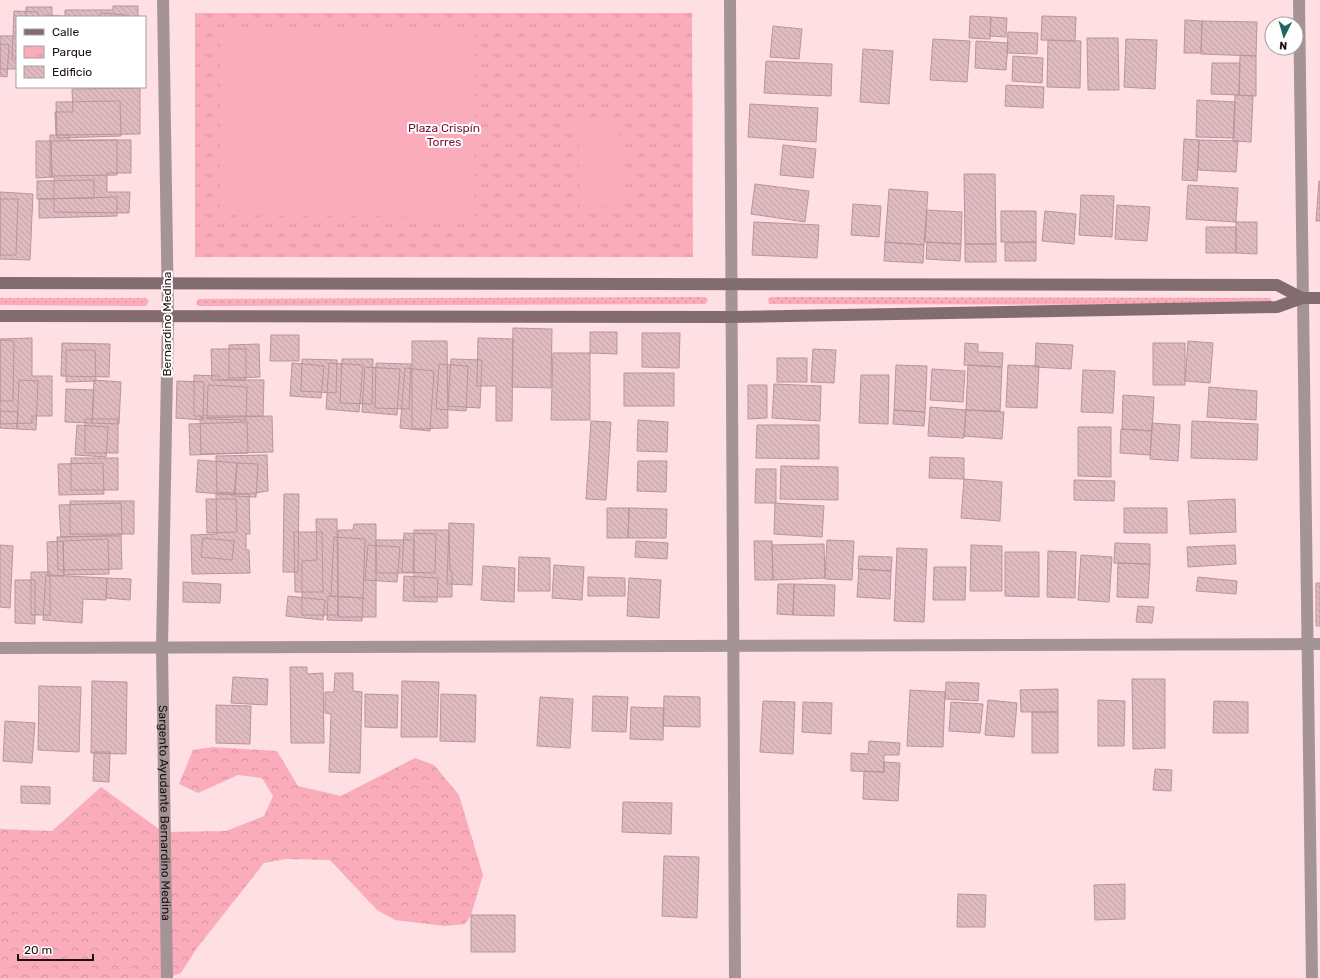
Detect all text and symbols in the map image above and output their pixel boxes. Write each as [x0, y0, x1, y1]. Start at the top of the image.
legend [16, 16, 146, 88]
north arrow [1264, 16, 1304, 56]
text: Calle [52, 25, 79, 39]
text: N [1279, 39, 1288, 52]
text: Parque [52, 45, 92, 59]
text: Edificio [52, 65, 92, 79]
park label: Plaza Crispín Torres [408, 121, 480, 149]
street label: Bernardino Medina [160, 272, 174, 376]
street label: Sargento Ayudante Bernardino Medina [156, 705, 173, 921]
scale bar [18, 936, 93, 962]
text: 20 m [24, 943, 52, 957]

